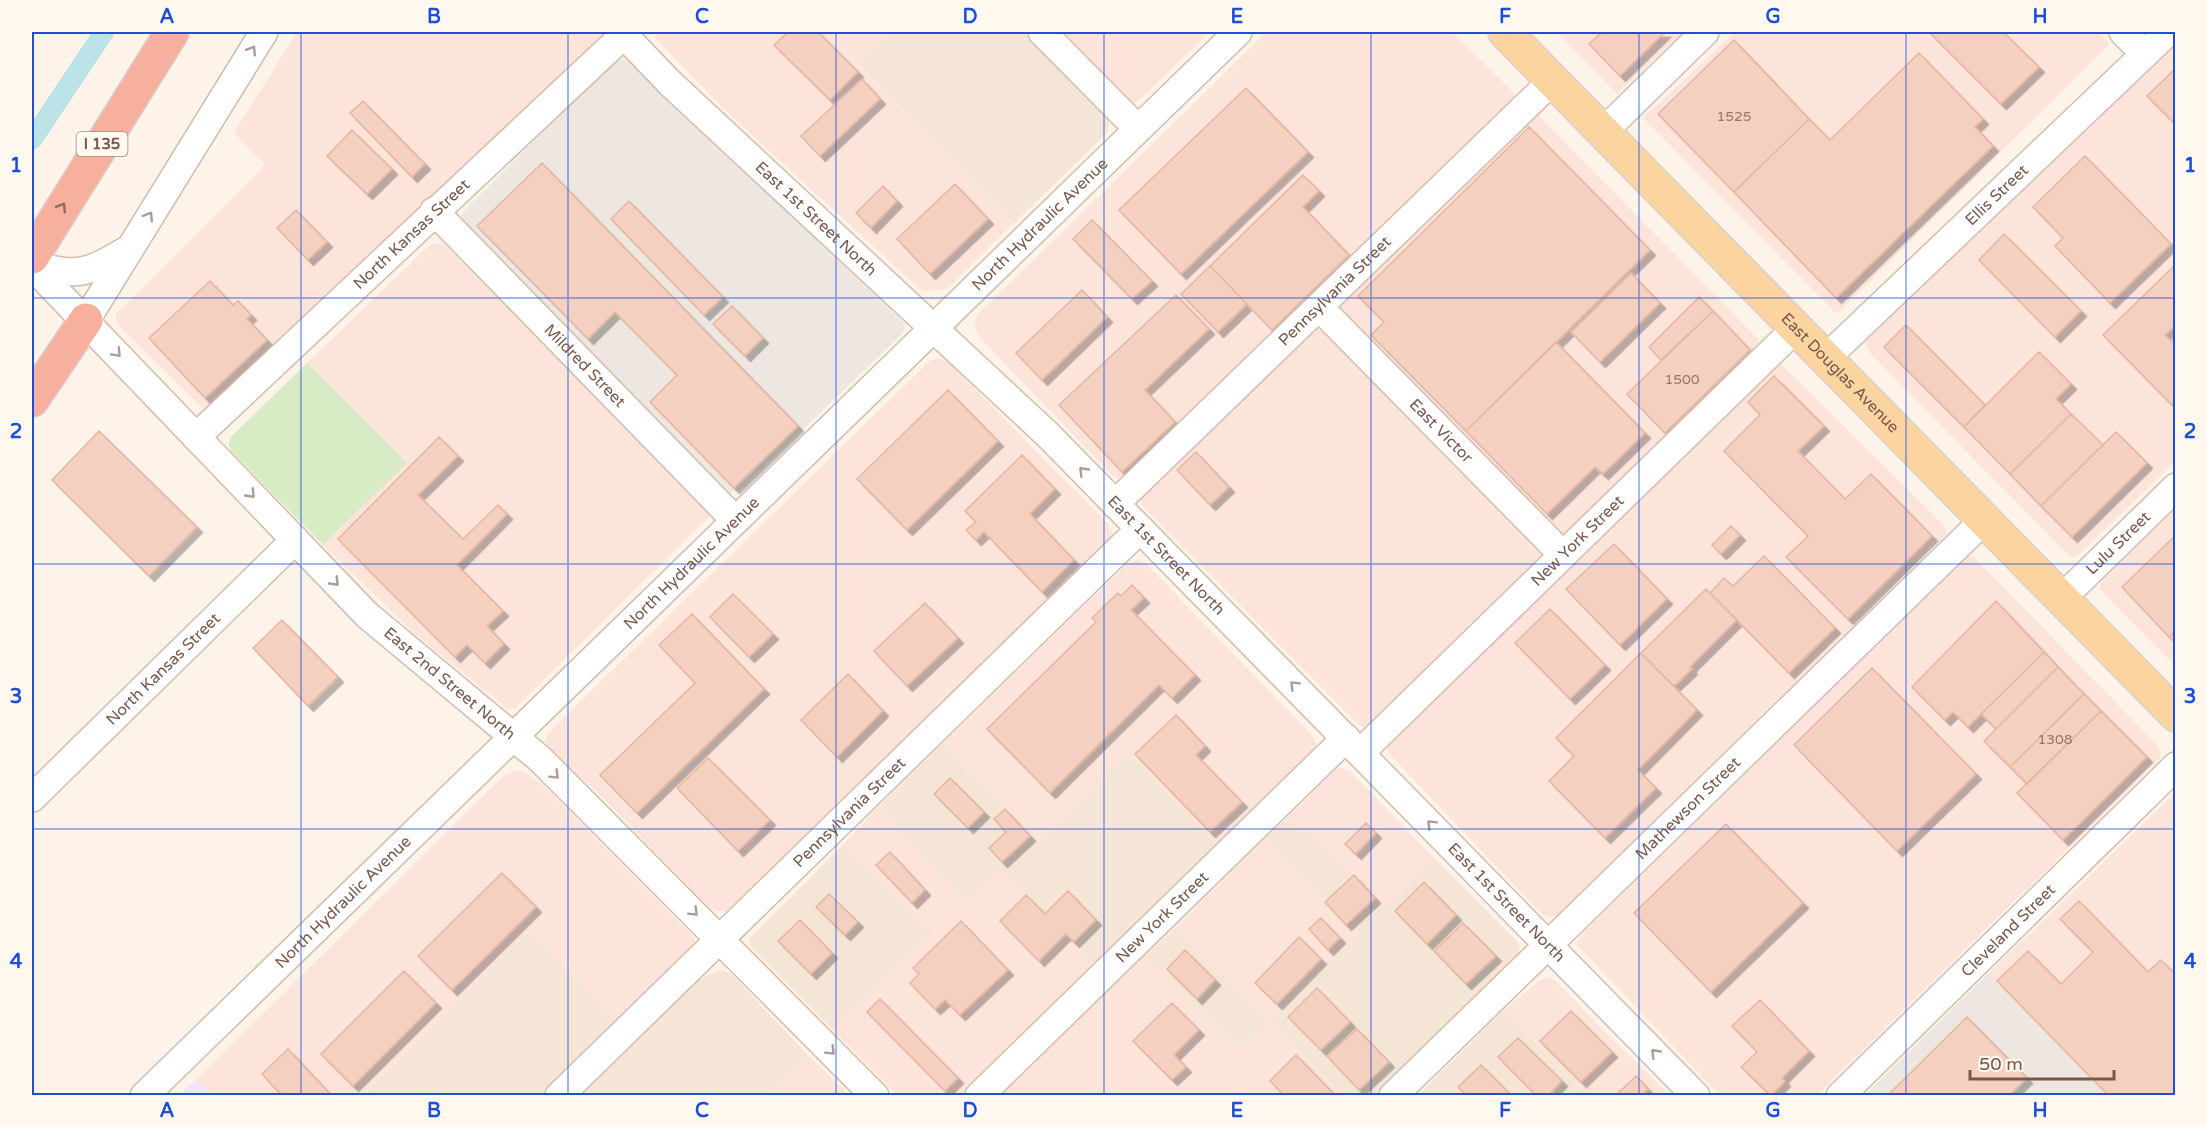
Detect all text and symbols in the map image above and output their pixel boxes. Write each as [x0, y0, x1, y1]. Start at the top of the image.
text: A [160, 5, 175, 29]
text: B [427, 5, 441, 29]
text: C [695, 5, 709, 29]
text: D [962, 5, 978, 29]
text: E [1231, 5, 1244, 29]
text: F [1499, 5, 1511, 29]
text: G [1765, 5, 1781, 29]
text: H [2032, 5, 2048, 29]
one-way arrow [244, 46, 256, 56]
house number: 1525 [1716, 108, 1752, 125]
road number: I 135 [76, 132, 128, 156]
text: 1 [10, 154, 22, 178]
street label: North Hydraulic Avenue [968, 154, 1112, 295]
text: 1 [2184, 154, 2196, 178]
street label: East 1st Street North [751, 157, 881, 280]
street label: Ellis Street [1961, 160, 2033, 230]
street label: North Kansas Street [349, 175, 474, 294]
one-way arrow [55, 203, 67, 213]
one-way arrow [142, 212, 154, 222]
street label: Pennsylvania Street [1274, 232, 1395, 350]
street label: East Douglas Avenue [1777, 309, 1903, 437]
street label: Mildred Street [540, 320, 630, 412]
one-way arrow [110, 346, 121, 356]
house number: 1500 [1664, 371, 1700, 388]
street label: East Victor [1405, 395, 1478, 468]
text: 2 [10, 420, 22, 444]
text: 2 [2184, 420, 2196, 444]
one-way arrow [1080, 468, 1091, 479]
one-way arrow [243, 487, 254, 498]
street label: New York Street [1527, 491, 1628, 591]
street label: East 1st Street North [1103, 492, 1229, 619]
street label: North Hydraulic Avenue [620, 493, 764, 634]
street label: Lulu Street [2082, 507, 2155, 579]
one-way arrow [328, 575, 339, 586]
street label: North Kansas Street [102, 609, 225, 730]
street label: East 2nd Street North [379, 623, 519, 744]
one-way arrow [1290, 682, 1301, 692]
text: 3 [10, 685, 22, 709]
text: 3 [2184, 685, 2196, 709]
house number: 1308 [2037, 731, 2073, 748]
street label: Pennsylvania Street [789, 753, 910, 872]
street label: Mathewson Street [1631, 753, 1745, 864]
one-way arrow [548, 767, 559, 778]
one-way arrow [1427, 821, 1438, 832]
street label: North Hydraulic Avenue [271, 832, 415, 973]
street label: East 1st Street North [1443, 839, 1569, 966]
street label: New York Street [1112, 867, 1213, 967]
street label: Cleveland Street [1957, 880, 2060, 981]
one-way arrow [686, 905, 697, 916]
text: 4 [10, 950, 23, 974]
text: 4 [2184, 950, 2197, 974]
one-way arrow [823, 1043, 834, 1054]
scale bar [1970, 1043, 2114, 1081]
one-way arrow [1652, 1050, 1663, 1061]
text: 50 m [1979, 1053, 2023, 1075]
text: A [160, 1099, 175, 1123]
text: B [427, 1099, 441, 1123]
text: C [695, 1099, 709, 1123]
text: D [962, 1099, 978, 1123]
text: E [1231, 1099, 1244, 1123]
text: F [1499, 1099, 1511, 1123]
text: G [1765, 1099, 1781, 1123]
text: H [2032, 1099, 2048, 1123]

